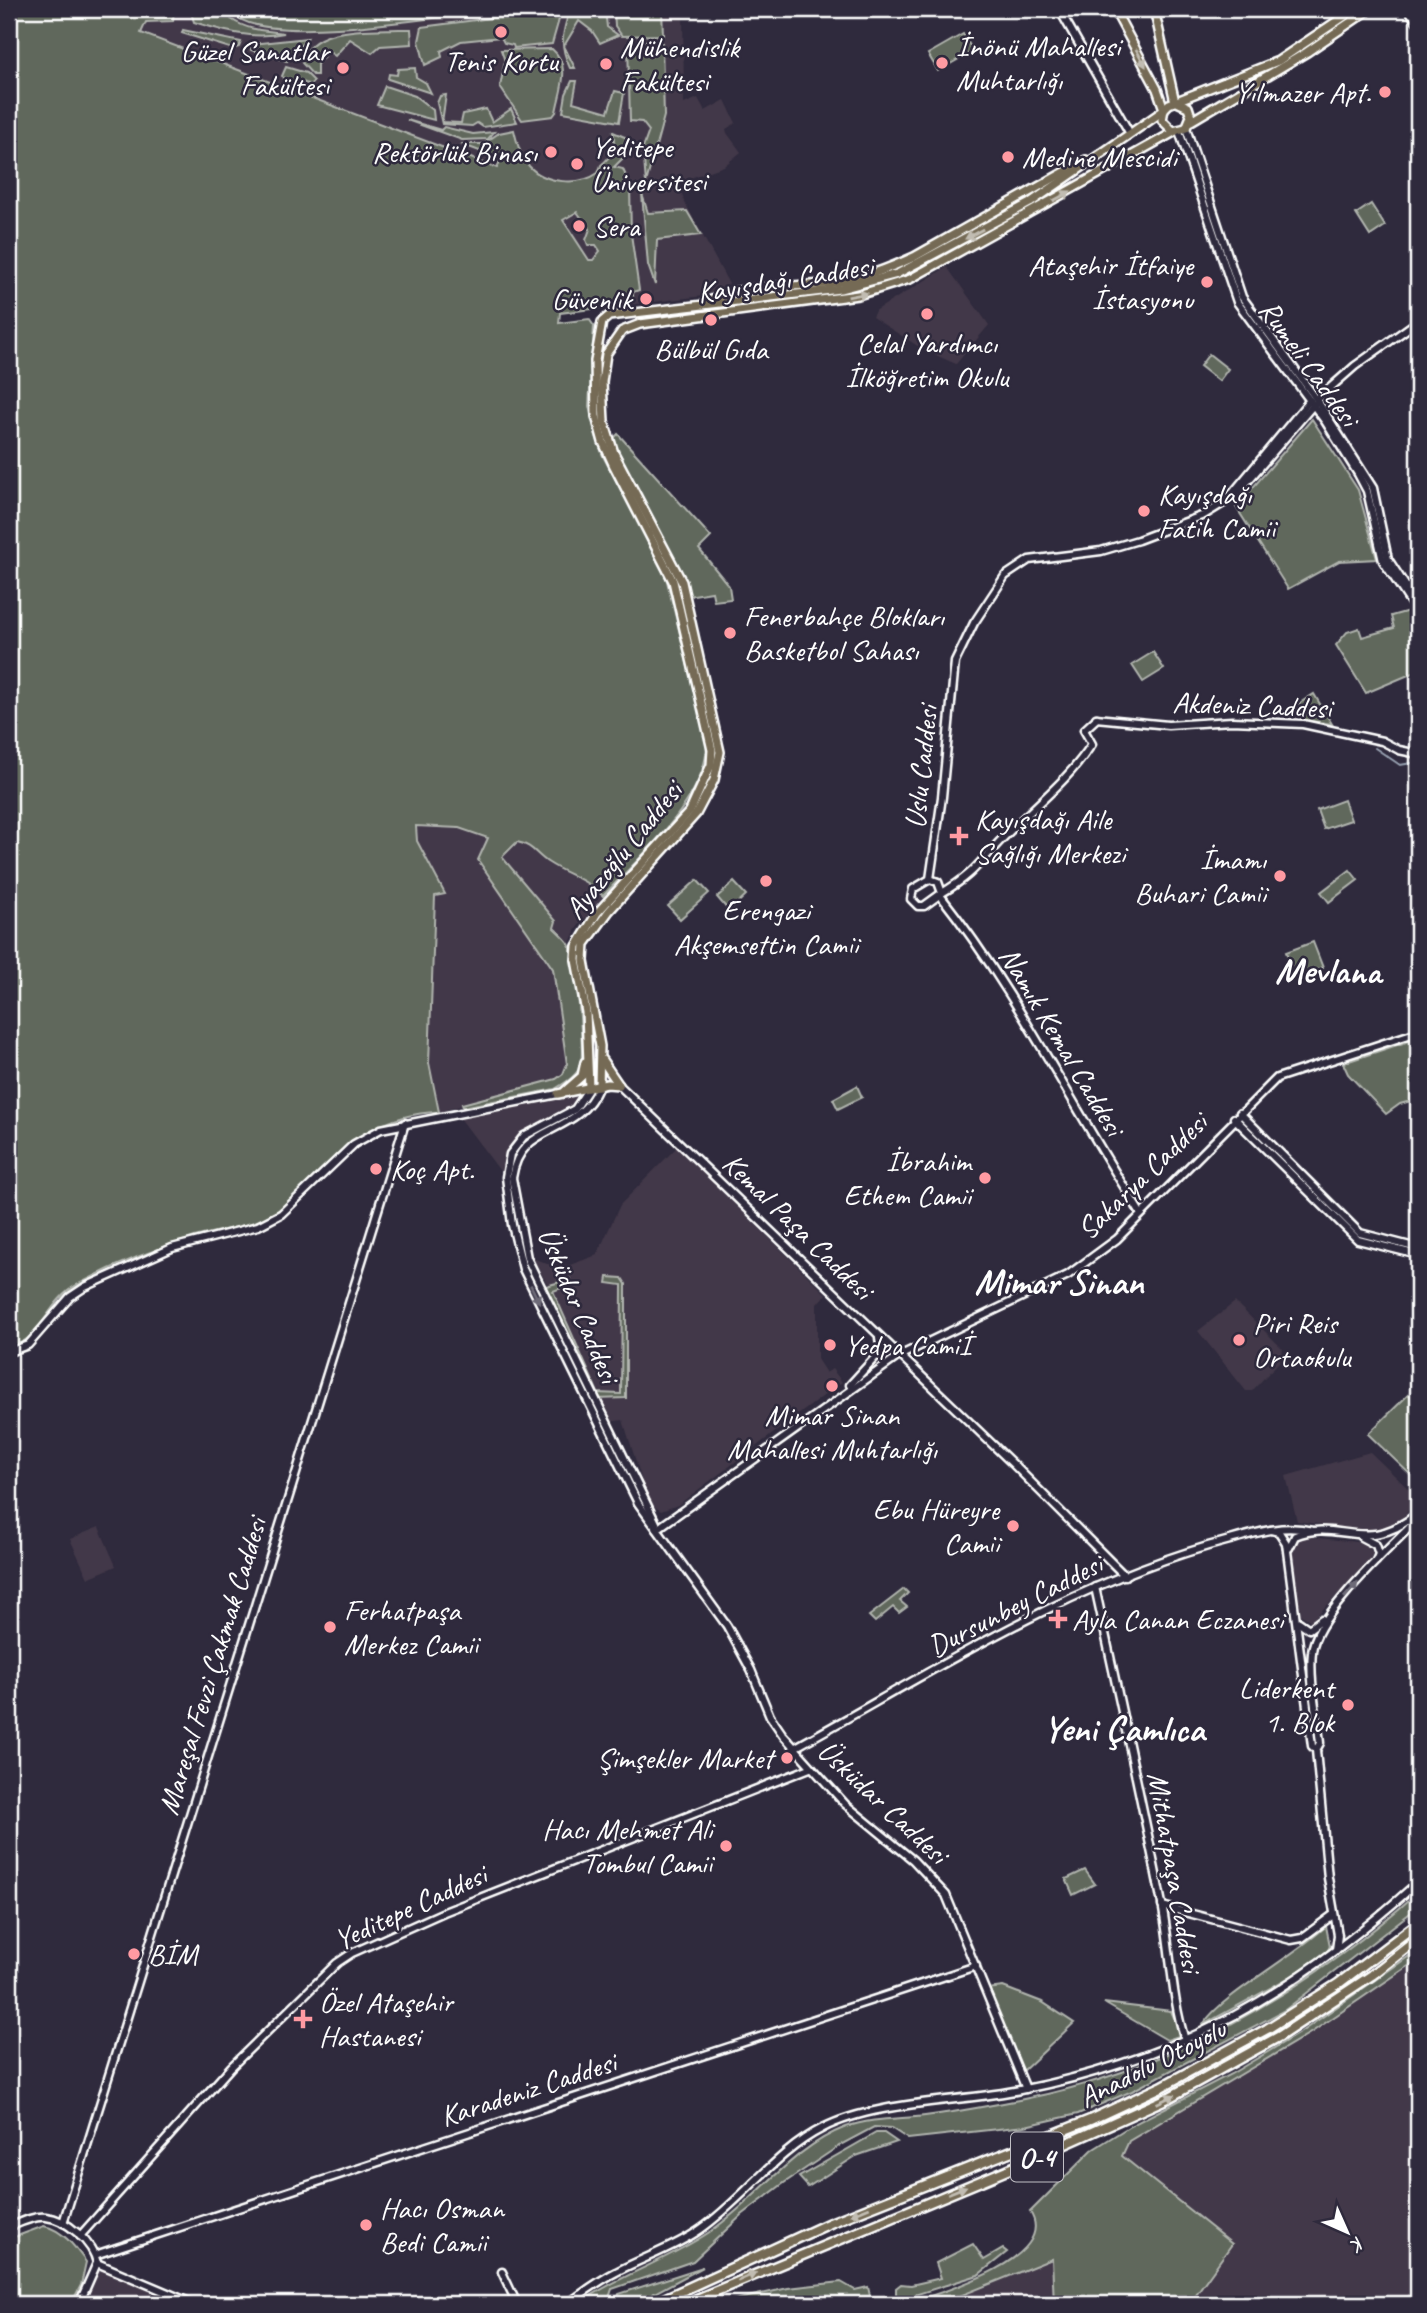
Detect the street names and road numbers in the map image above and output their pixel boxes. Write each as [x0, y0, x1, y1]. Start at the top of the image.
street label: Kayışdağı Caddesi [695, 246, 879, 312]
street label: Rumeli Caddesi [1250, 292, 1370, 436]
street label: Akdeniz Caddesi [1172, 683, 1336, 727]
street label: Uslu Caddesi [896, 700, 947, 831]
street label: Ayazoğlu Caddesi [556, 770, 693, 927]
street label: Namık Kemal Caddesi [991, 940, 1135, 1145]
street label: Sakarya Caddesi [1069, 1102, 1218, 1248]
street label: Kemal Paşa Caddesi [714, 1144, 884, 1310]
street label: Üsküdar Caddesi [529, 1222, 630, 1392]
street label: Mareşal Fevzi Çakmak Caddesi [149, 1510, 276, 1819]
street label: Dursunbey Caddesi [921, 1543, 1112, 1665]
street label: Üsküdar Caddesi [810, 1732, 959, 1874]
street label: Mithatpaşa Caddesi [1139, 1769, 1212, 1978]
street label: Yeditepe Caddesi [328, 1854, 495, 1959]
street label: Anadolu Otoyolu [1072, 2009, 1234, 2116]
street label: Karadeniz Caddesi [435, 2042, 624, 2135]
road number: O-4 [1011, 2132, 1063, 2182]

